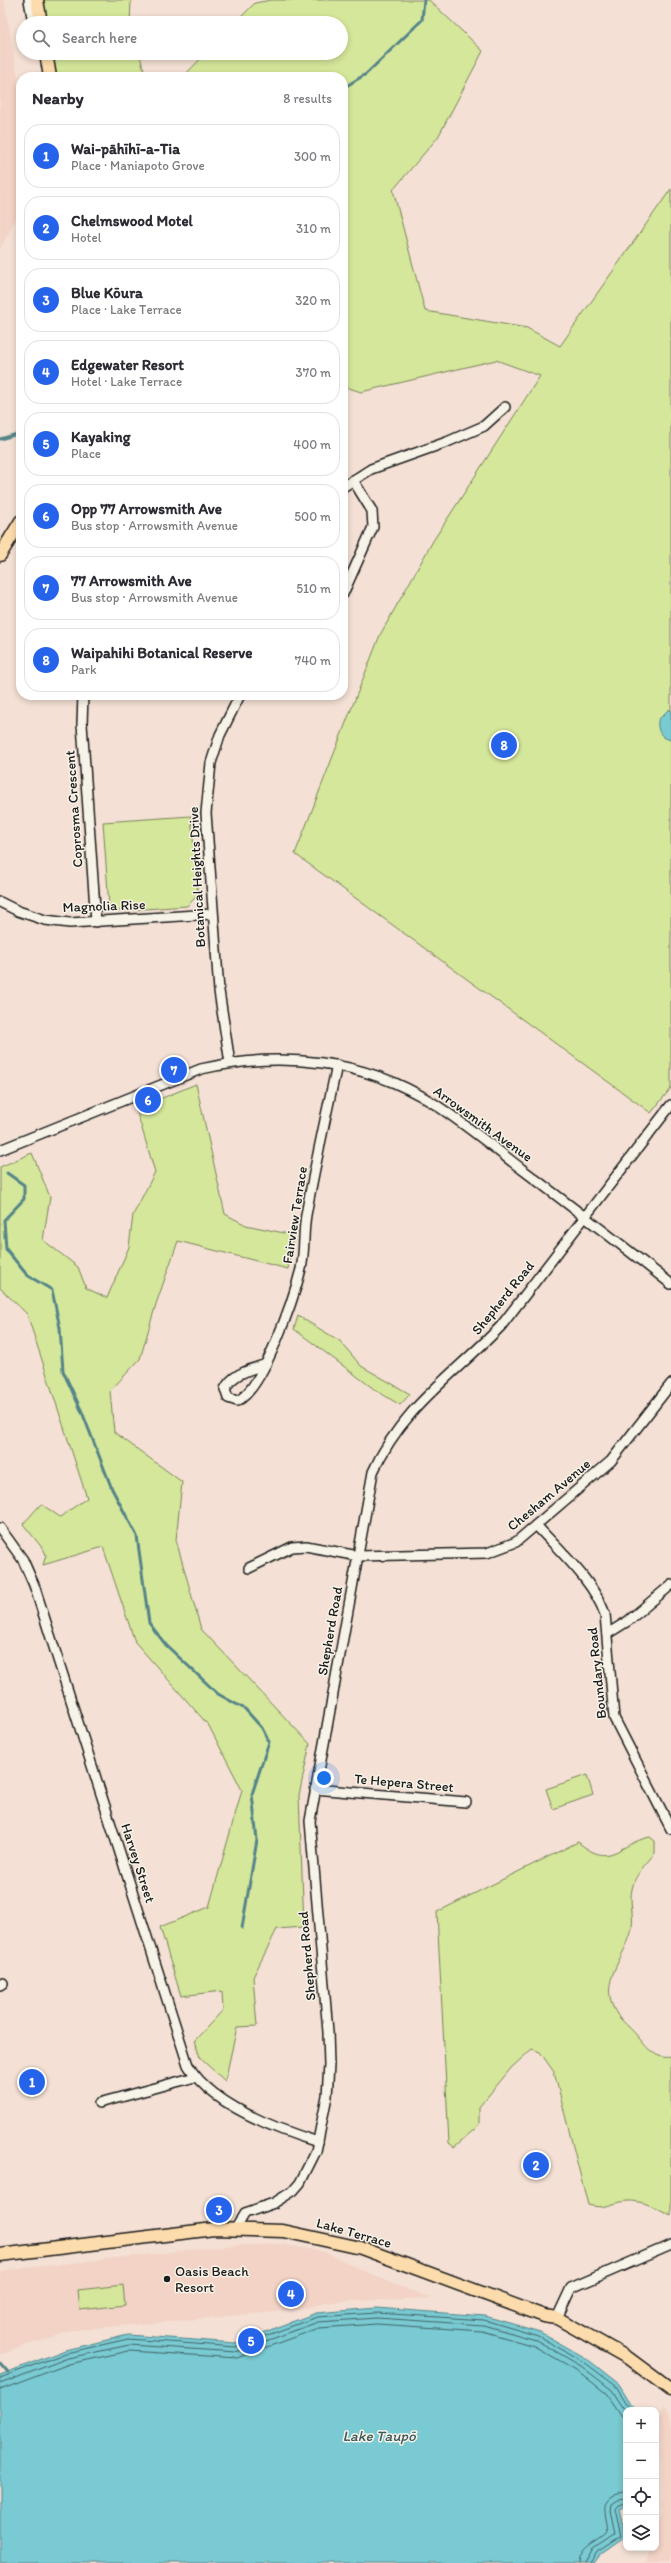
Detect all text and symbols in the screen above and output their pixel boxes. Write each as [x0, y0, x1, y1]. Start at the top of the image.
search box [16, 16, 348, 60]
icon: search [30, 27, 52, 49]
text: Search here [62, 29, 137, 47]
text: Nearby [32, 88, 84, 108]
text: 8 results [283, 91, 332, 106]
text: Wai-pāhīhī-a-Tia [71, 140, 180, 158]
text: 1 [43, 149, 49, 164]
text: 300 m [294, 149, 331, 164]
text: Place · Maniapoto Grove [71, 158, 205, 173]
text: Chelmswood Motel [71, 212, 193, 230]
text: 2 [43, 221, 49, 236]
text: 310 m [296, 221, 331, 236]
text: Hotel [71, 230, 101, 245]
text: Blue Kōura [71, 284, 143, 302]
text: 3 [42, 293, 50, 308]
text: 320 m [295, 293, 331, 308]
text: Place · Lake Terrace [71, 302, 182, 317]
text: Edgewater Resort [71, 356, 184, 374]
text: 4 [42, 365, 50, 380]
text: 370 m [296, 365, 331, 380]
text: Hotel · Lake Terrace [71, 374, 182, 389]
text: Kayaking [71, 428, 130, 446]
text: 5 [43, 437, 49, 452]
text: 400 m [293, 437, 331, 452]
text: Place [71, 446, 101, 461]
text: Opp 77 Arrowsmith Ave [71, 500, 222, 518]
text: 6 [43, 509, 49, 524]
text: 500 m [294, 509, 331, 524]
text: Bus stop · Arrowsmith Avenue [71, 518, 238, 533]
text: 77 Arrowsmith Ave [71, 572, 192, 590]
text: 7 [43, 581, 49, 596]
text: 510 m [296, 581, 331, 596]
text: Bus stop · Arrowsmith Avenue [71, 590, 238, 605]
text: Waipahihi Botanical Reserve [71, 644, 252, 662]
text: 8 [42, 653, 50, 668]
text: 740 m [295, 653, 331, 668]
text: Park [71, 662, 97, 677]
pin: 8 [491, 730, 517, 760]
street label: Coprosma Crescent [61, 750, 87, 868]
street label: Botanical Heights Drive [185, 806, 209, 948]
street label: Magnolia Rise [62, 896, 146, 916]
pin: 7 [161, 1055, 187, 1085]
street label: Arrowsmith Avenue [430, 1082, 536, 1166]
pin: 6 [135, 1085, 161, 1115]
street label: Fairview Terrace [279, 1165, 311, 1265]
street label: Shepherd Road [468, 1257, 538, 1338]
street label: Chesham Avenue [504, 1455, 594, 1535]
street label: Shepherd Road [314, 1585, 346, 1677]
street label: Boundary Road [584, 1626, 610, 1719]
your location [314, 1768, 334, 1788]
street label: Te Hepera Street [354, 1770, 454, 1796]
street label: Harvey Street [117, 1821, 159, 1905]
street label: Shepherd Road [295, 1910, 319, 2001]
pin: 1 [19, 2067, 45, 2097]
pin: 2 [523, 2150, 549, 2180]
pin: 3 [206, 2195, 232, 2225]
street label: Lake Terrace [314, 2214, 394, 2252]
place label: Oasis Beach Resort [175, 2263, 249, 2296]
marker: Oasis Beach Resort [162, 2274, 172, 2284]
pin: 4 [278, 2279, 304, 2309]
pin: 5 [238, 2326, 264, 2356]
map controls [623, 2407, 659, 2551]
button: + [623, 2407, 659, 2443]
water label: Lake Taupō [342, 2427, 417, 2445]
button: − [623, 2443, 659, 2479]
button: locate [623, 2479, 659, 2515]
button: layers [623, 2515, 659, 2551]

